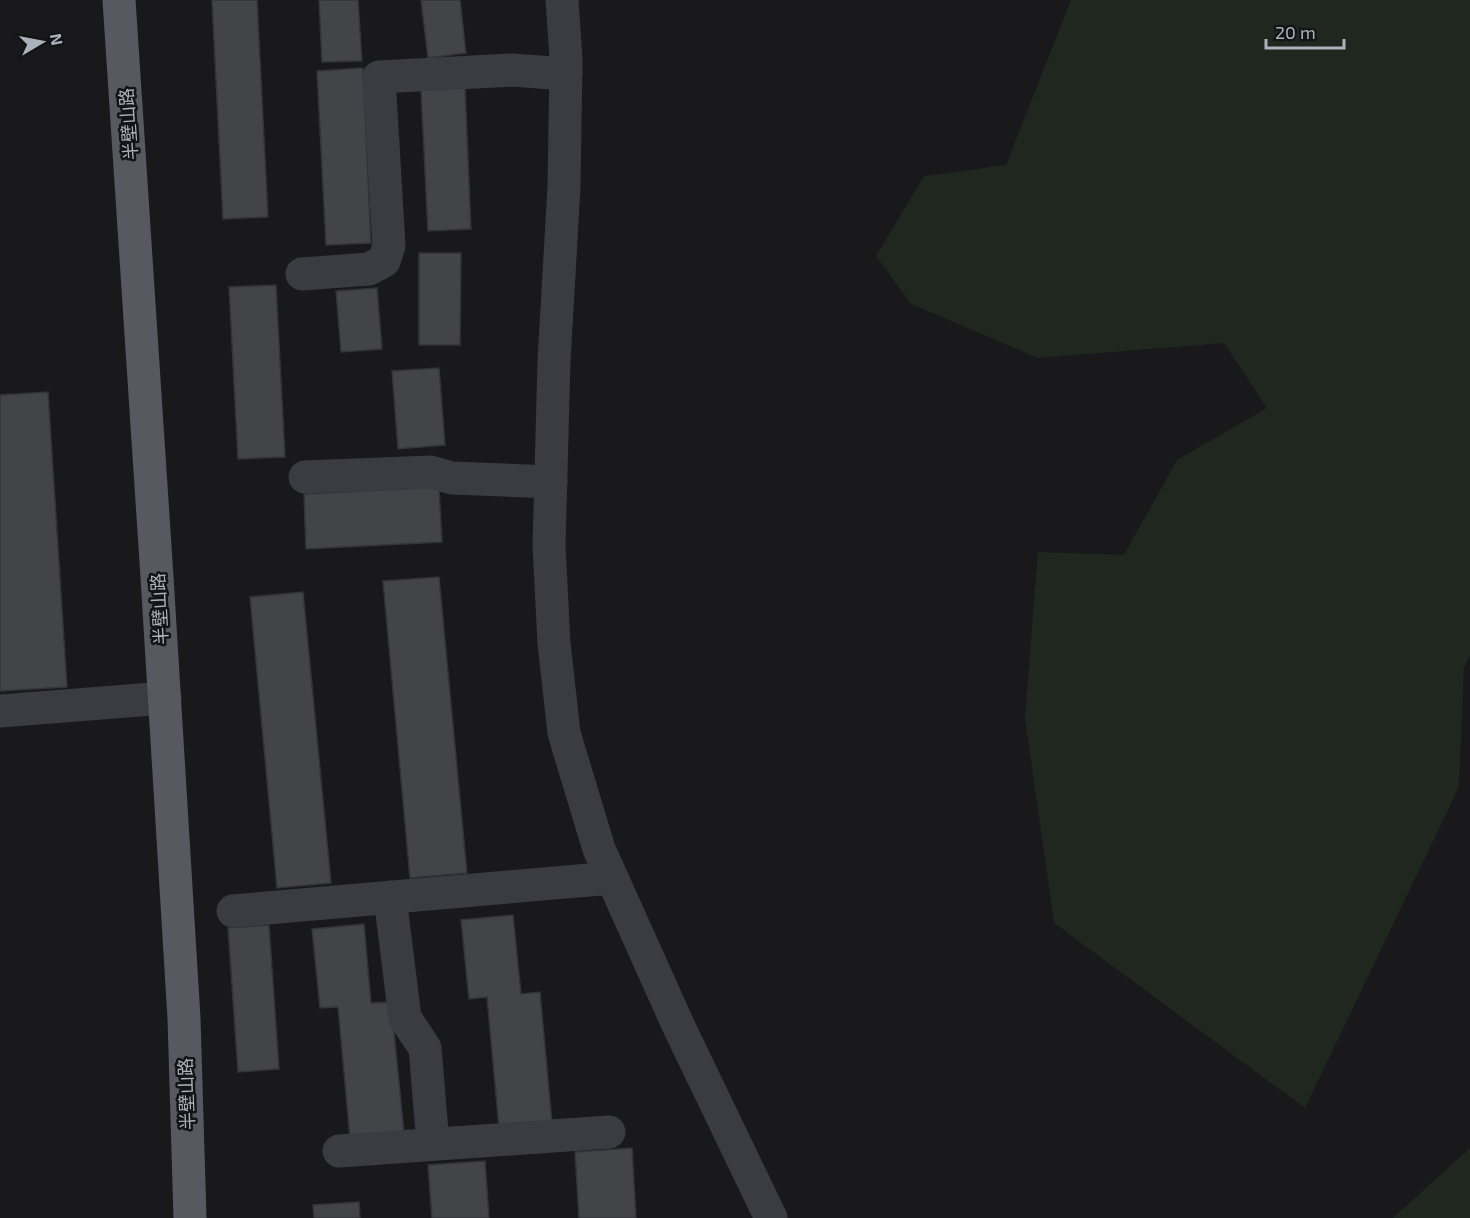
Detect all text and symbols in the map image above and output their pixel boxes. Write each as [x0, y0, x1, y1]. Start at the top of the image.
north arrow [12, 12, 72, 72]
scale bar [1266, 12, 1344, 50]
text: 20 m [1275, 21, 1316, 43]
text: N [47, 32, 68, 47]
street label: 半壁山路 [115, 87, 141, 161]
street label: 半壁山路 [146, 572, 172, 646]
street label: 半壁山路 [174, 1058, 198, 1130]

